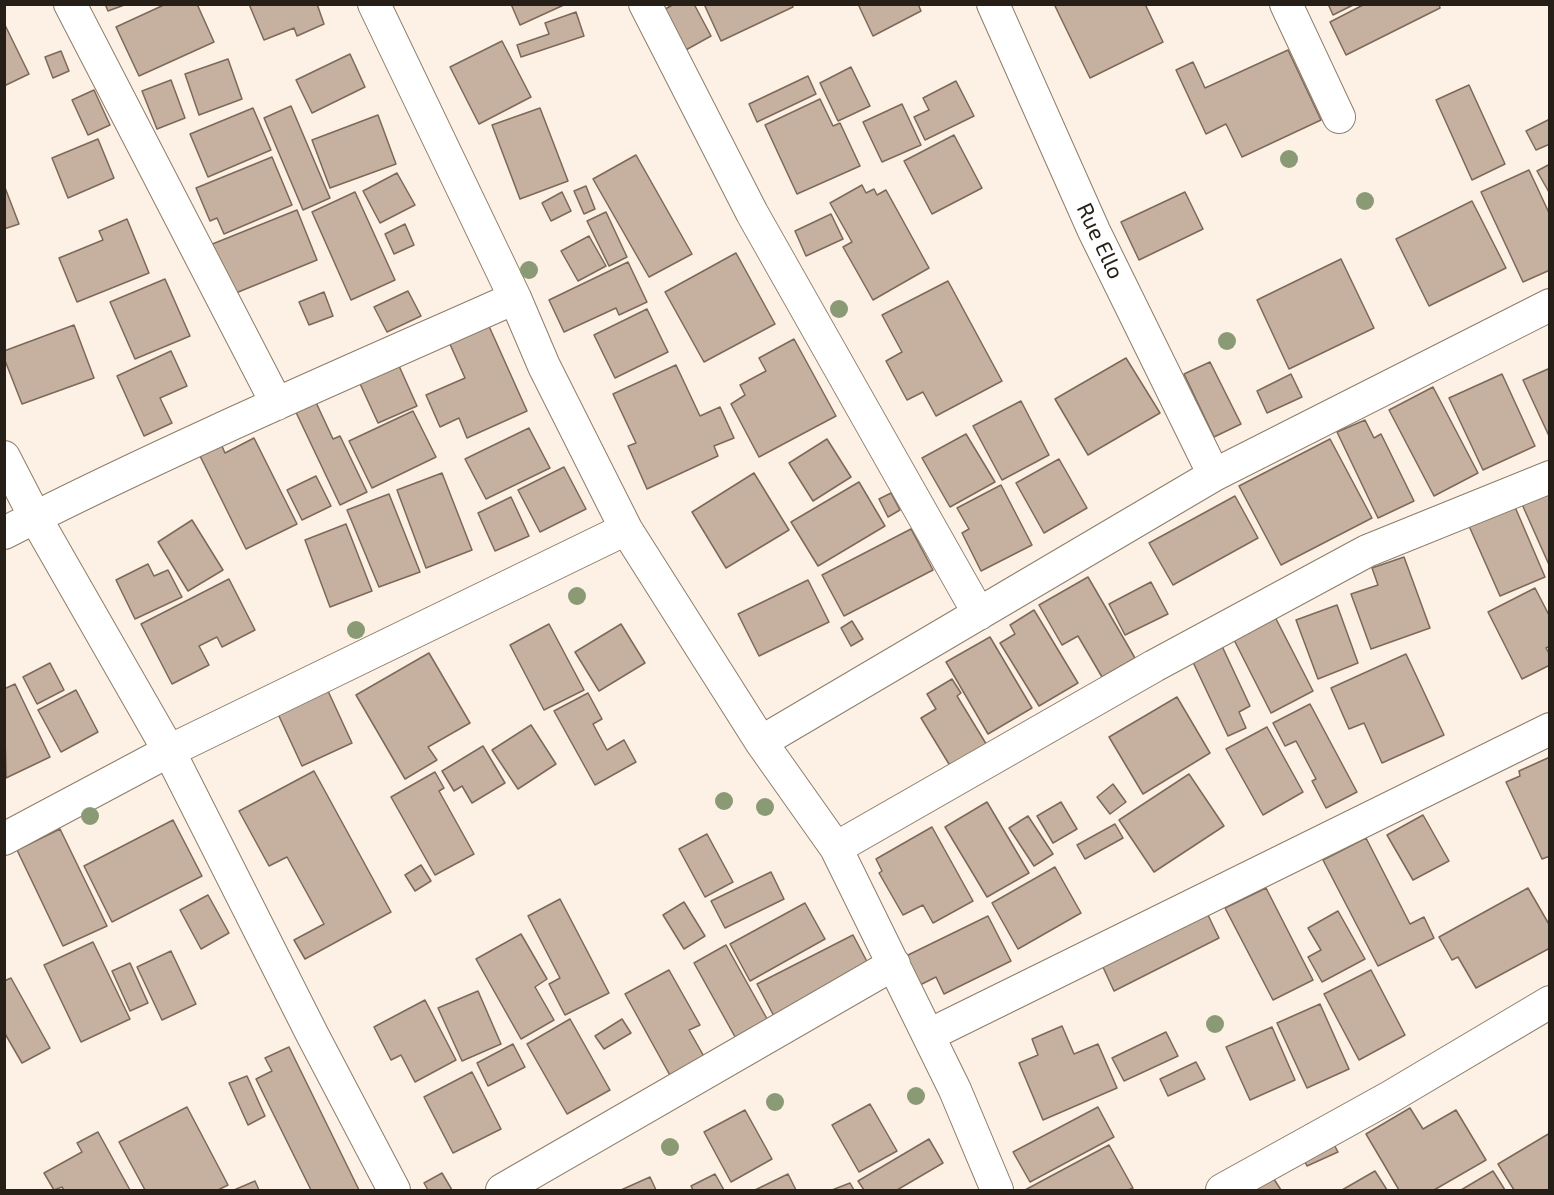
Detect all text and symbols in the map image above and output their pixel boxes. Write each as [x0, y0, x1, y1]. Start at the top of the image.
street label: Rue Ello [1071, 199, 1129, 283]

